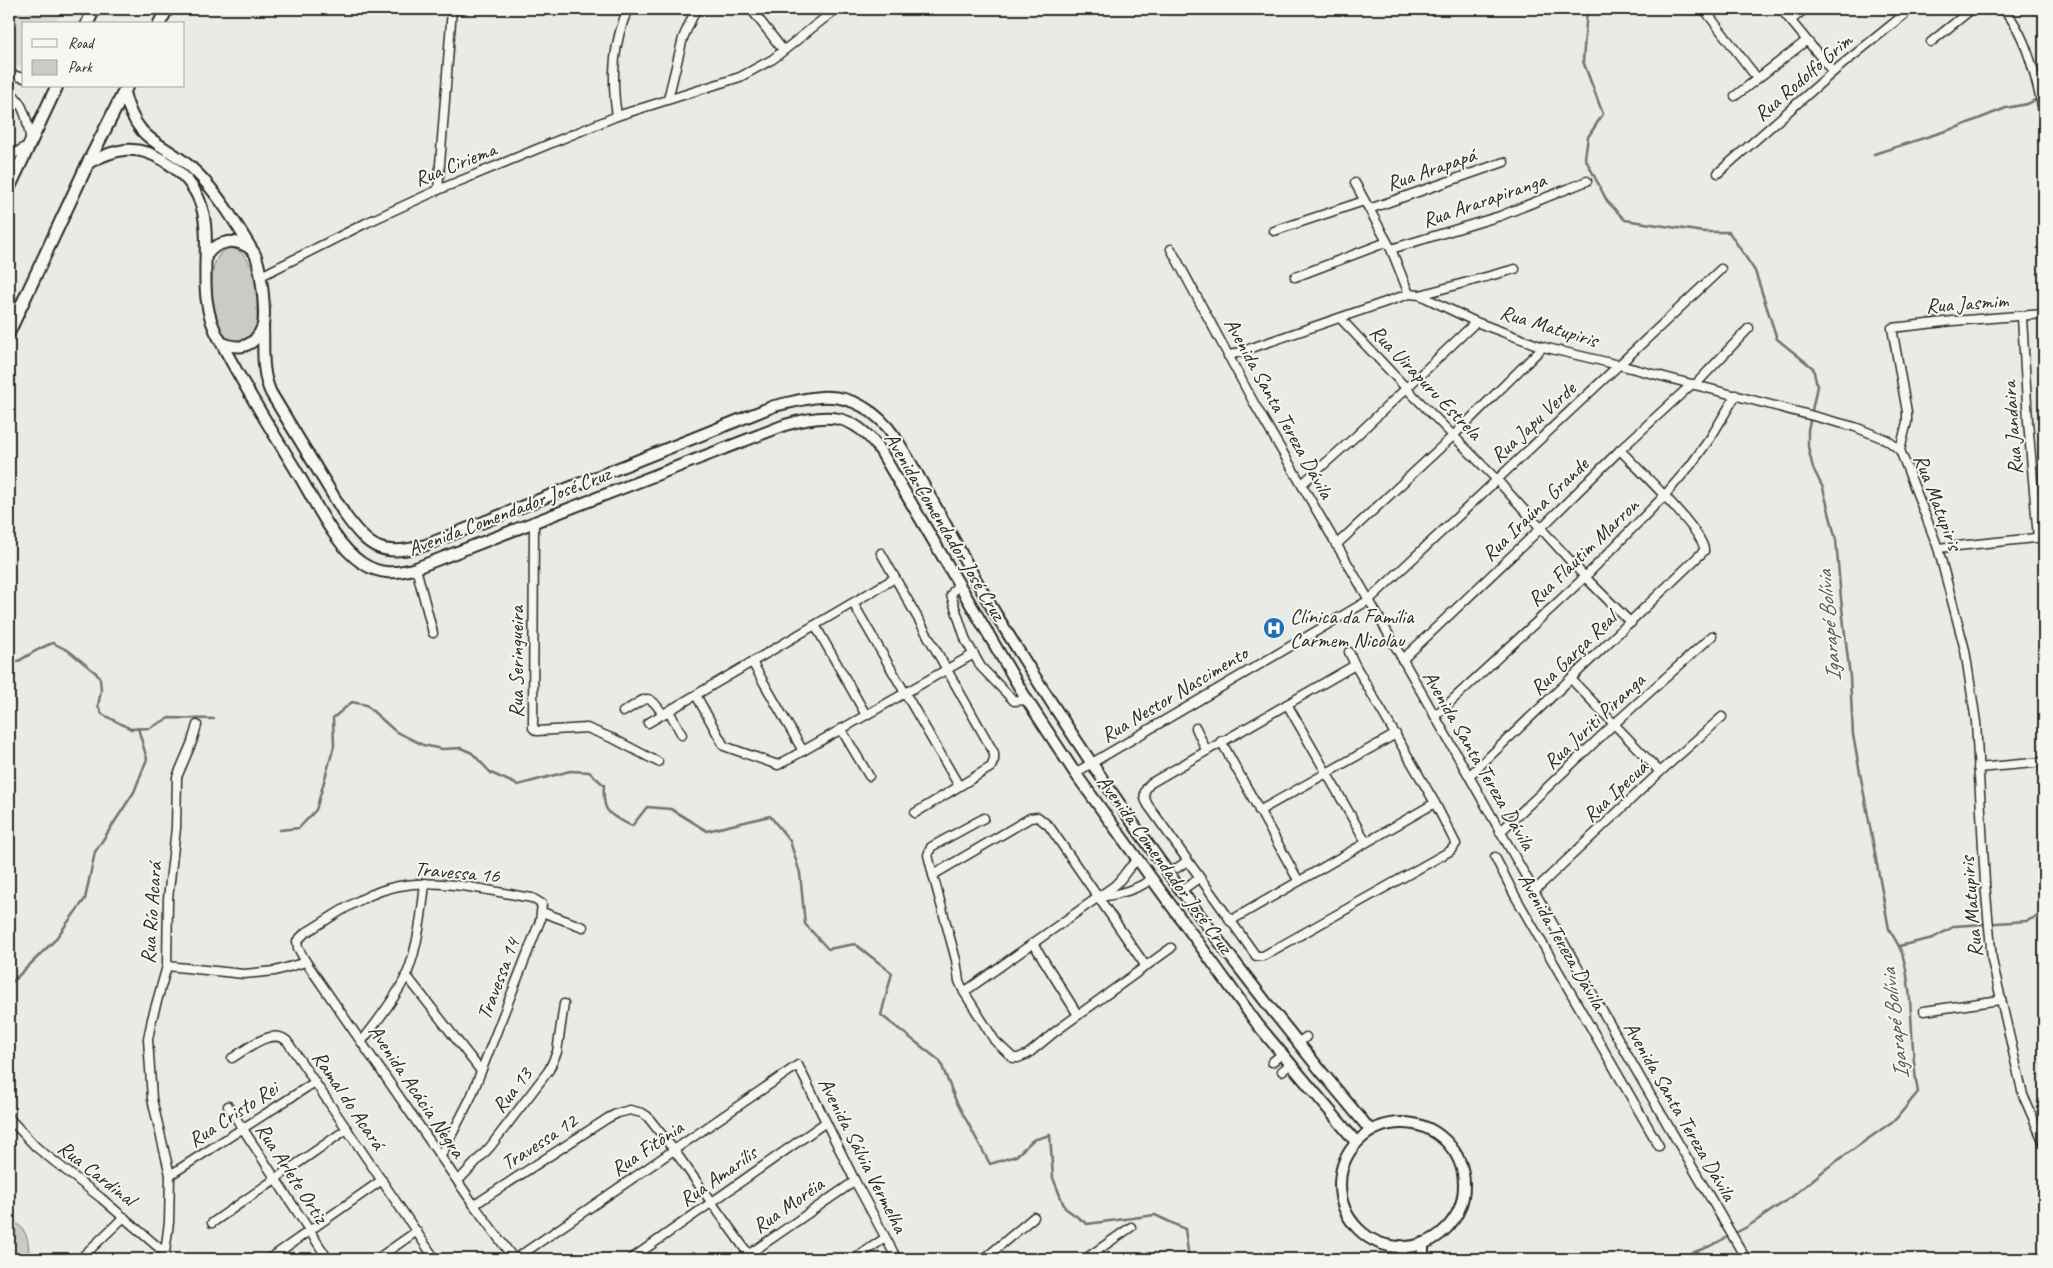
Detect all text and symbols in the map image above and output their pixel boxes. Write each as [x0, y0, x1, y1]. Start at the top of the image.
legend [22, 22, 185, 88]
street label: Rua Rodolfo Grim [1748, 26, 1858, 127]
text: Road [68, 34, 95, 53]
text: Park [68, 58, 93, 77]
street label: Rua Ciriema [410, 135, 502, 192]
street label: Rua Arapapá [1383, 141, 1481, 196]
street label: Rua Ararapiranga [1419, 166, 1551, 233]
street label: Rua Jasmim [1925, 287, 2010, 319]
street label: Rua Matupiris [1497, 299, 1603, 354]
street label: Avenida Santa Tereza Dávila [1218, 313, 1340, 504]
street label: Rua Uirapuru Estrela [1364, 319, 1489, 446]
street label: Rua Japu Verde [1485, 375, 1582, 468]
street label: Rua Jandaira [1996, 378, 2028, 476]
street label: Avenida Comendador José Cruz [879, 427, 1013, 627]
street label: Rua Matupiris [1908, 450, 1969, 555]
street label: Rua Iraúna Grande [1476, 451, 1595, 566]
street label: Avenida Comendador José Cruz [404, 460, 616, 562]
street label: Rua Flautim Marron [1522, 491, 1645, 612]
water label: Igarapé Bolívia [1810, 567, 1848, 683]
place label: Clínica da Família Carmem Nicolau [1290, 603, 1415, 653]
street label: Rua Garça Real [1524, 603, 1624, 701]
street label: Rua Seringueira [503, 604, 529, 718]
hospital icon: Clínica da Família Carmem Nicolau [1262, 616, 1286, 640]
street label: Rua Nestor Nascimento [1096, 639, 1254, 748]
street label: Avenida Santa Tereza Dávila [1417, 666, 1542, 856]
street label: Rua Juriti Piranga [1538, 666, 1651, 775]
street label: Rua Ipecuá [1577, 753, 1654, 828]
street label: Avenida Comendador José Cruz [1091, 769, 1240, 960]
street label: Rua Matupiris [1953, 854, 1988, 958]
street label: Travessa 16 [413, 855, 501, 889]
street label: Rua Río Acará [134, 859, 168, 965]
street label: Avenida Tereza Dávila [1512, 868, 1612, 1015]
street label: Travessa 14 [471, 932, 526, 1023]
water label: Igarapé Bolívia [1874, 965, 1916, 1081]
street label: Avenida Santa Tereza Dávila [1618, 1017, 1743, 1207]
street label: Avenida Acácia Negra [363, 1019, 472, 1164]
street label: Ramal do Acará [306, 1046, 393, 1156]
street label: Rua 13 [486, 1061, 539, 1118]
street label: Avenida Sálvia Vermelha [813, 1073, 914, 1238]
street label: Rua Cristo Rei [183, 1074, 285, 1153]
street label: Travessa 12 [496, 1107, 583, 1176]
street label: Rua Fitônia [606, 1113, 689, 1182]
street label: Rua Arlete Ortiz [250, 1118, 335, 1229]
street label: Rua Cardinal [53, 1134, 144, 1214]
street label: Rua Amarílis [674, 1139, 763, 1212]
street label: Rua Moréia [747, 1170, 830, 1239]

